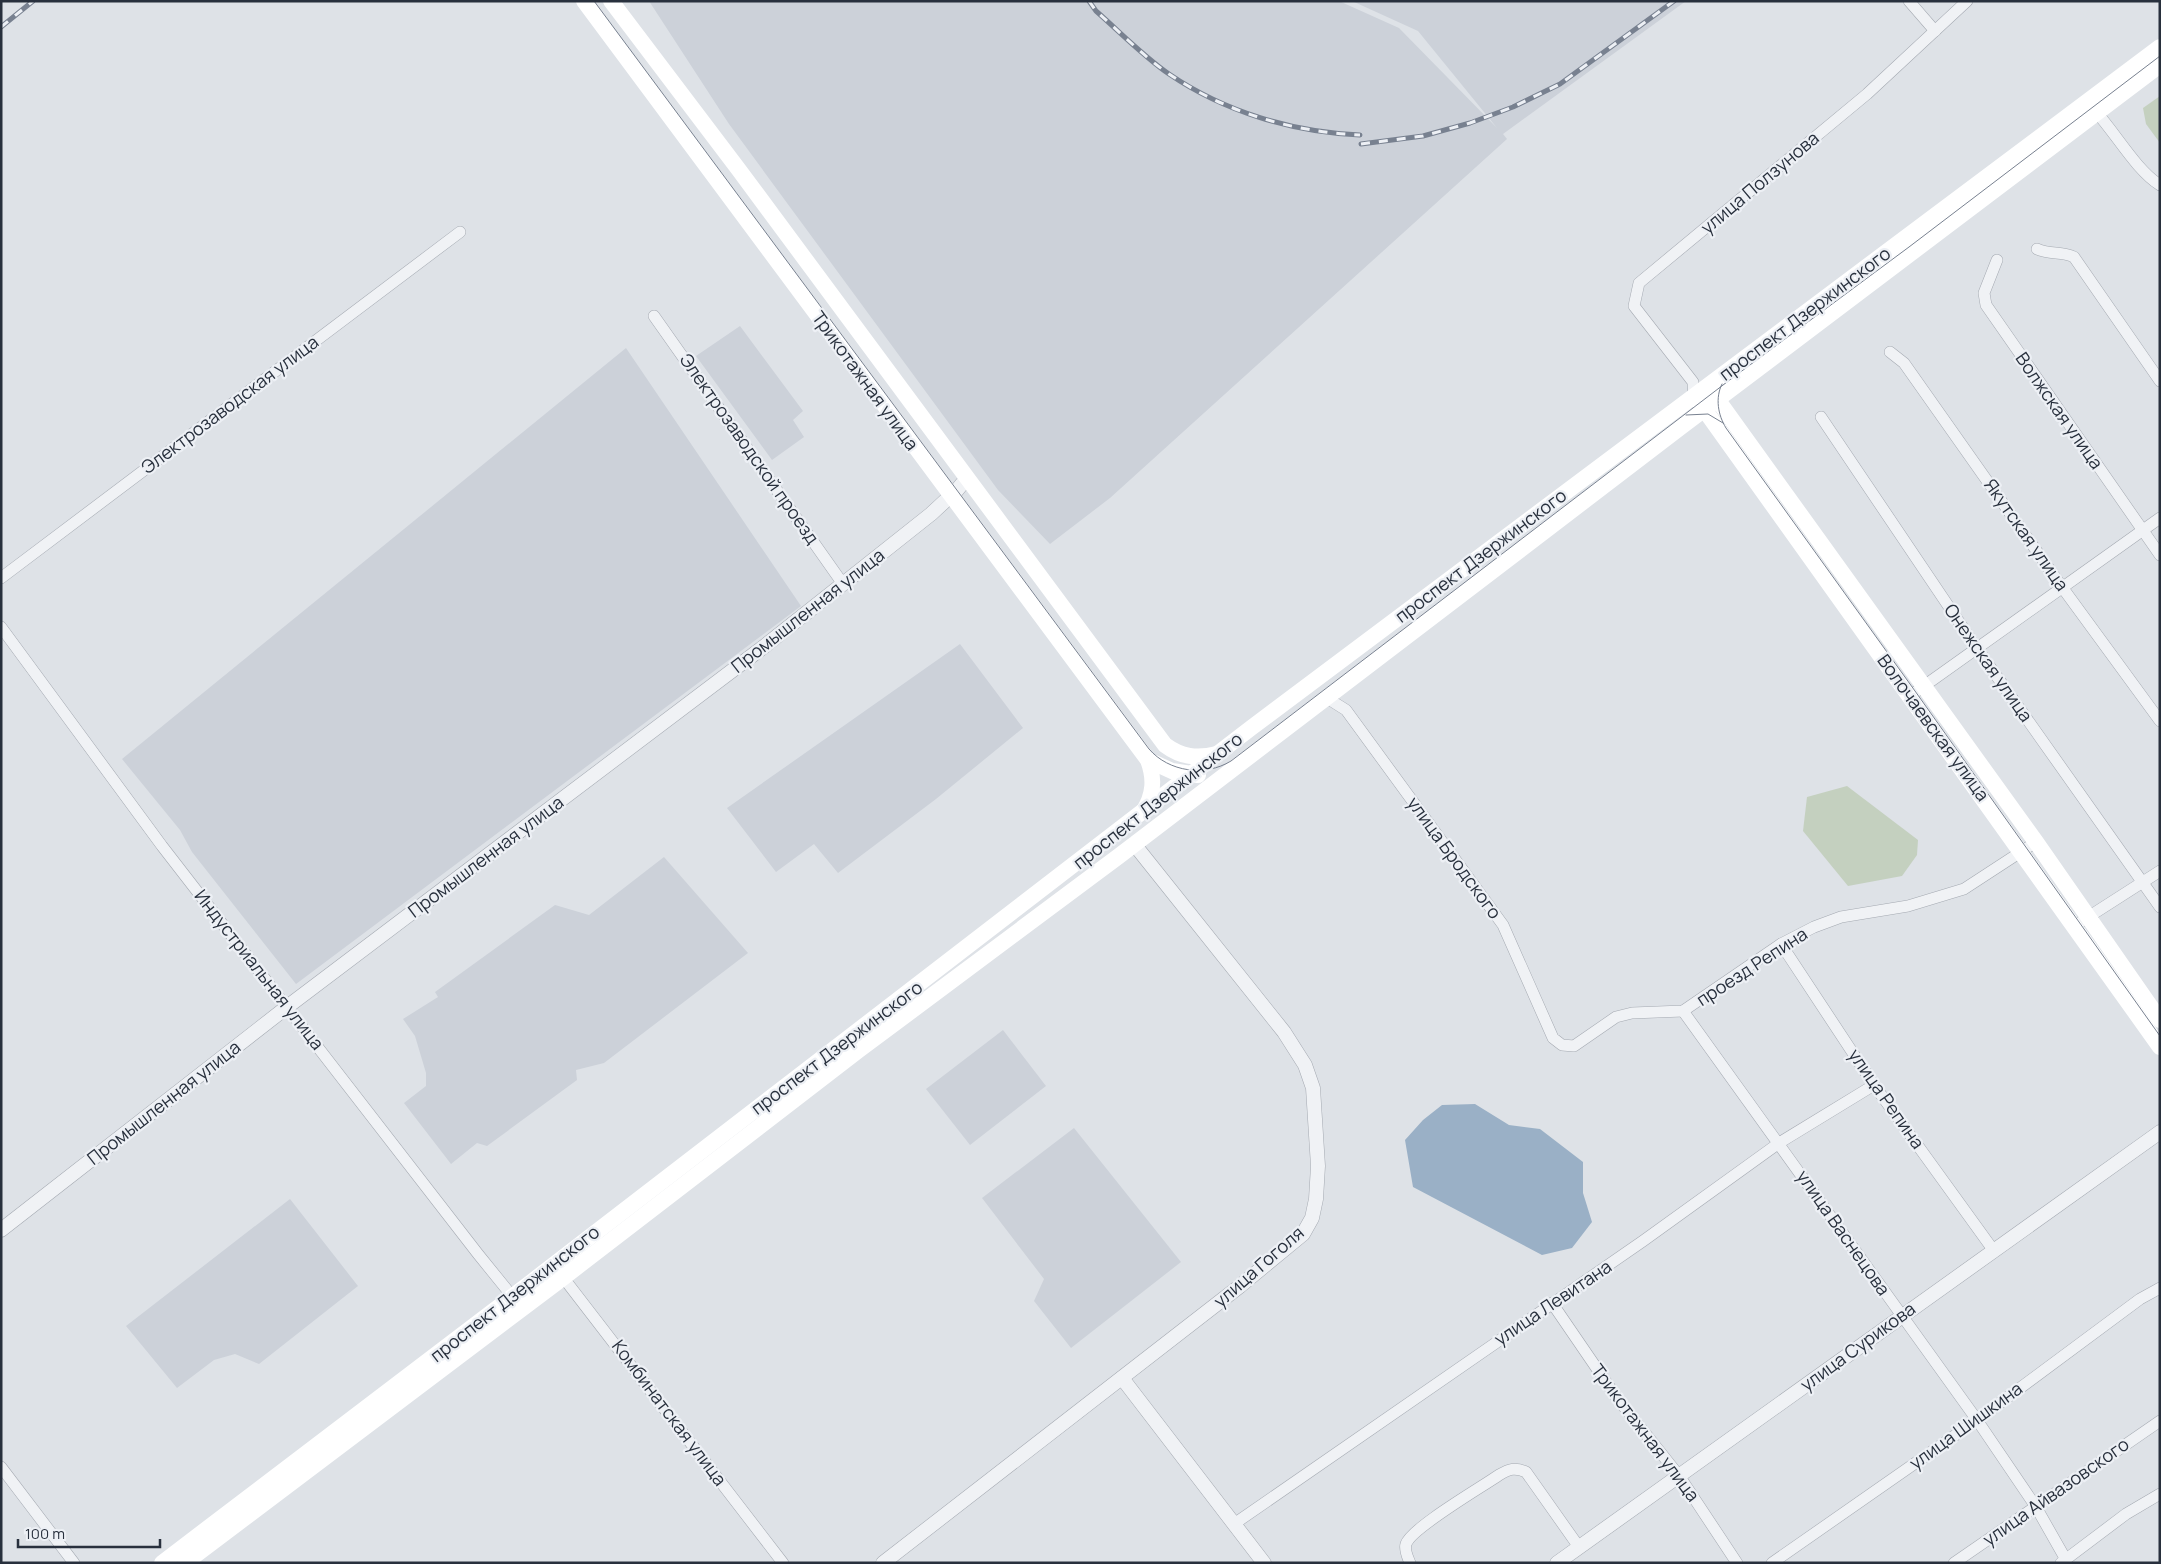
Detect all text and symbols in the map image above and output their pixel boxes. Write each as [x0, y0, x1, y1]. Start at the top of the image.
street label: улица Ползунова [1695, 126, 1824, 239]
street label: проспект Дзержинского [1714, 241, 1895, 386]
street label: Трикотажная улица [807, 306, 924, 455]
street label: Электрозаводская улица [136, 330, 323, 479]
street label: Волжская улица [2011, 347, 2109, 474]
street label: Электрозаводской проезд [675, 348, 825, 549]
street label: Якутская улица [1979, 473, 2075, 595]
street label: проспект Дзержинского [1390, 483, 1571, 628]
street label: Промышленная улица [726, 543, 889, 678]
street label: Онежская улица [1939, 598, 2039, 726]
street label: Волочаевская улица [1872, 649, 1995, 806]
street label: проспект Дзержинского [1068, 726, 1247, 874]
street label: Промышленная улица [403, 790, 568, 922]
street label: улица Бродского [1402, 791, 1507, 923]
street label: Индустриальная улица [190, 884, 330, 1055]
street label: проезд Репина [1691, 921, 1812, 1011]
street label: проспект Дзержинского [746, 975, 927, 1120]
street label: Промышленная улица [82, 1035, 245, 1170]
street label: улица Репина [1843, 1044, 1930, 1153]
street label: улица Васнецова [1792, 1165, 1896, 1300]
street label: проспект Дзержинского [425, 1219, 604, 1367]
street label: улица Гоголя [1208, 1220, 1309, 1312]
street label: улица Левитана [1489, 1254, 1616, 1350]
street label: улица Сурикова [1795, 1296, 1920, 1396]
street label: Комбинатская улица [607, 1335, 733, 1490]
street label: Трикотажная улица [1586, 1359, 1705, 1506]
street label: улица Шишкина [1904, 1376, 2027, 1474]
street label: улица Айвазовского [1978, 1432, 2133, 1551]
scale bar [18, 1516, 160, 1548]
text: 100 m [25, 1523, 65, 1544]

